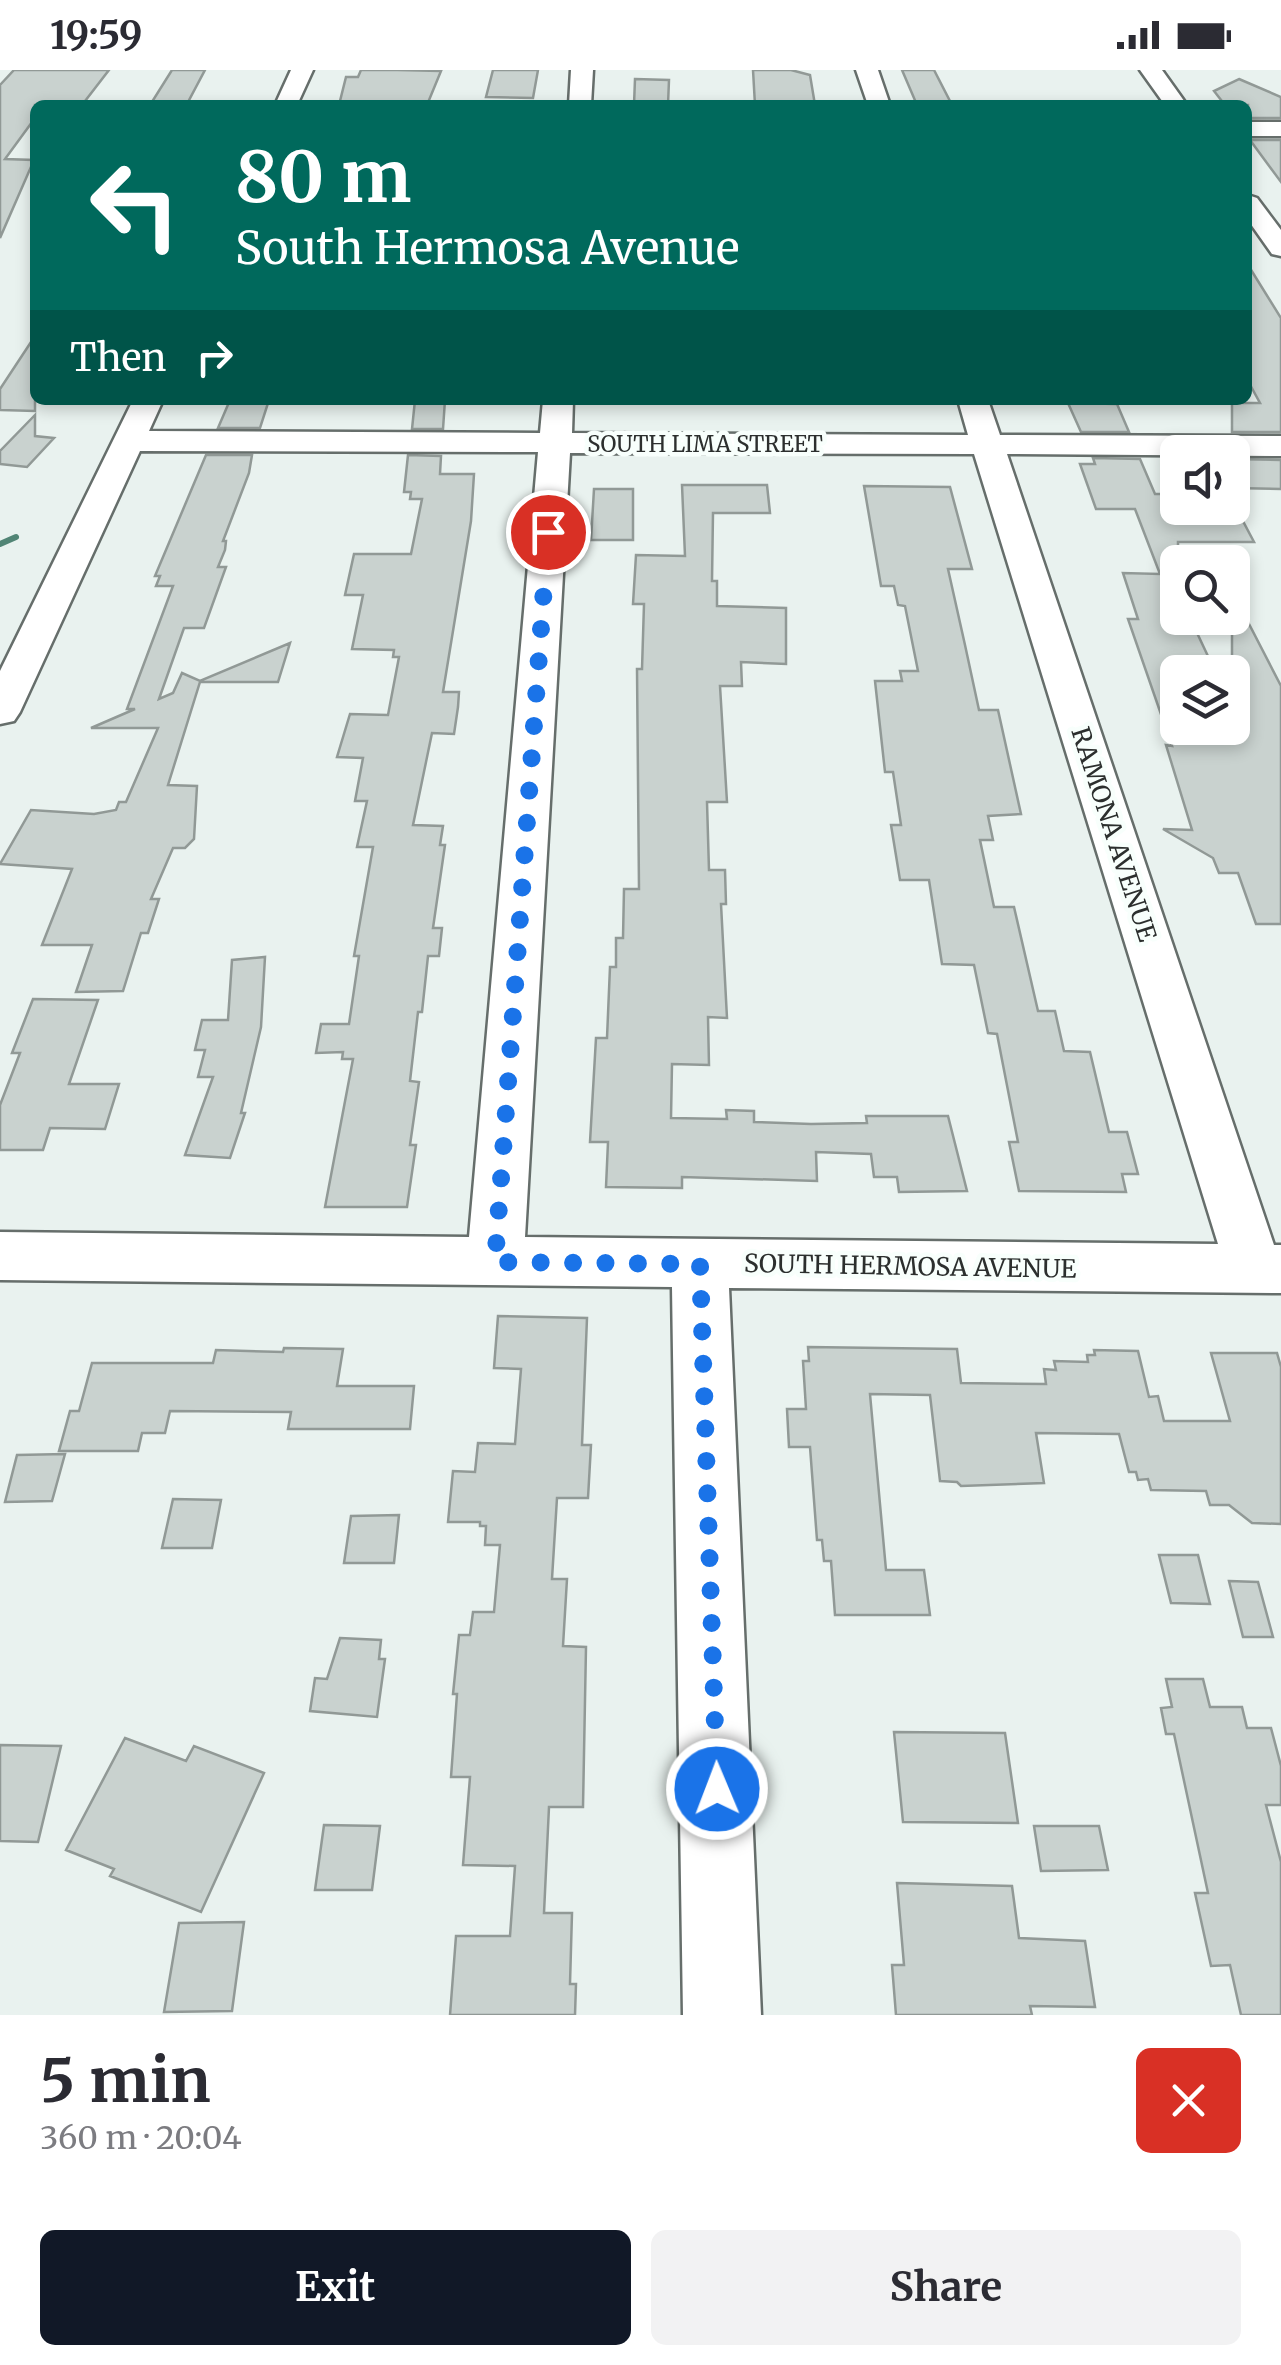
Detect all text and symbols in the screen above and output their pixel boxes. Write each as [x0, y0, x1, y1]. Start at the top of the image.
text: 19:59 [50, 12, 143, 59]
text: 80 m [235, 133, 411, 221]
icon: left [70, 140, 200, 270]
text: South Hermosa Avenue [235, 220, 739, 276]
icon: right [187, 330, 242, 385]
text: Then [70, 334, 167, 381]
street label: SOUTH LIMA STREET [587, 430, 823, 458]
map controls [1160, 435, 1250, 745]
button: sound [1160, 435, 1250, 525]
pin [506, 490, 591, 575]
icon: arrive [521, 505, 576, 560]
button: search [1160, 545, 1250, 635]
button: layers [1160, 655, 1250, 745]
street label: RAMONA AVENUE [1064, 723, 1164, 945]
street label: SOUTH HERMOSA AVENUE [744, 1247, 1077, 1285]
position arrow [665, 1737, 769, 1841]
text: 5 min [40, 2043, 211, 2118]
button: close [1136, 2048, 1241, 2153]
text: 360 m · 20:04 [40, 2118, 242, 2158]
button: Exit [40, 2230, 631, 2345]
button: Share [651, 2230, 1241, 2345]

